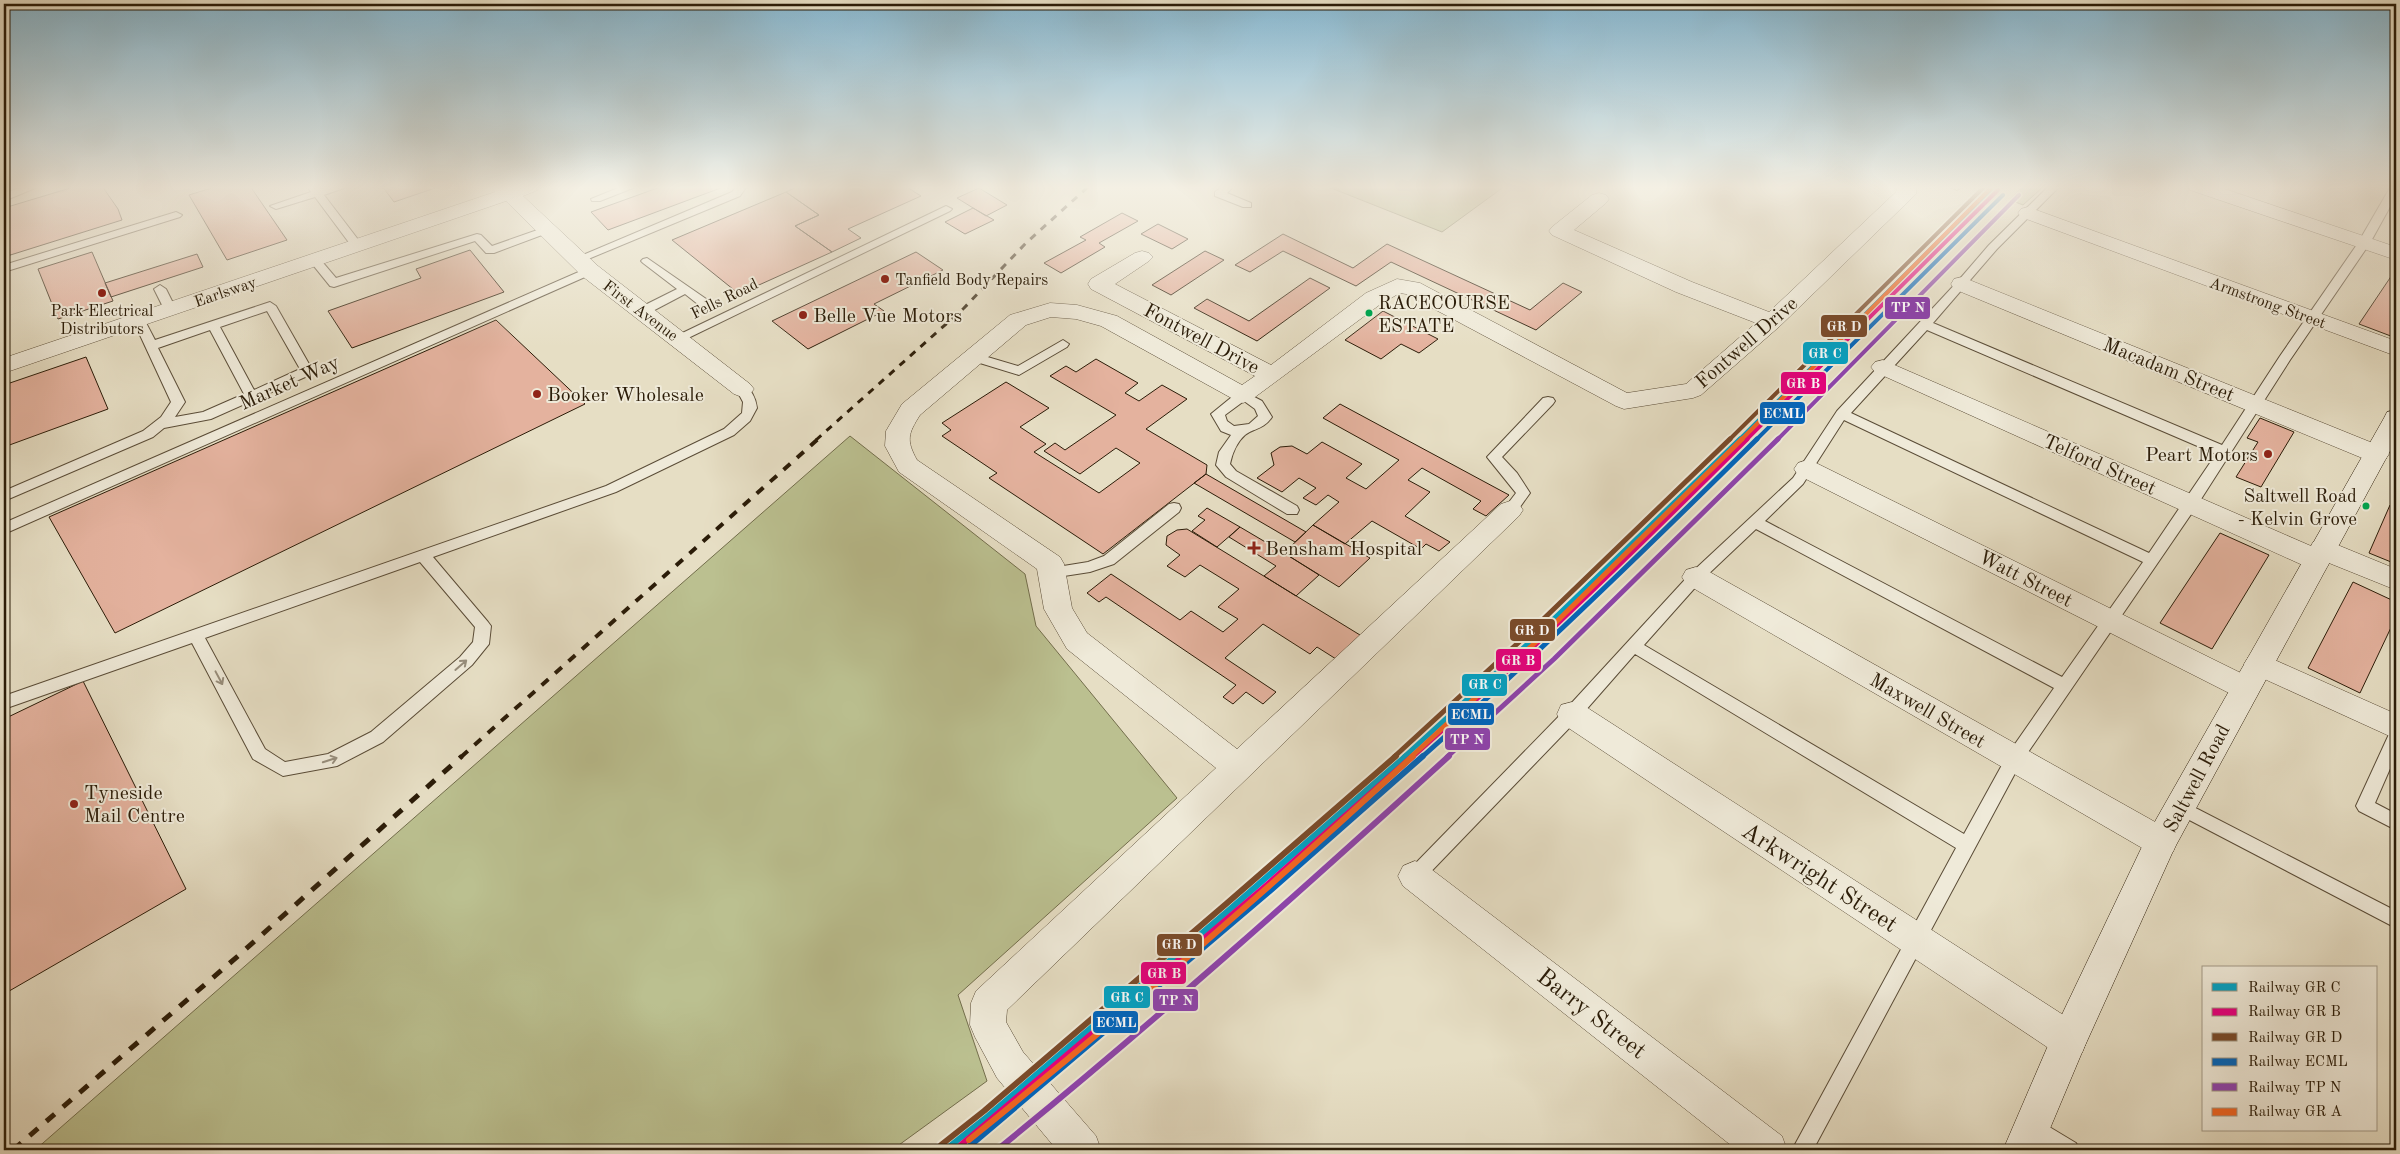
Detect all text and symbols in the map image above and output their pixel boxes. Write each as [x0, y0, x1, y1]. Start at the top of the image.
marker: Tanfield Body Repairs [879, 273, 891, 285]
place label: Tanfield Body Repairs [895, 273, 1048, 289]
street label: Earlsway [192, 275, 259, 311]
street label: Armstrong Street [2207, 275, 2328, 333]
street label: Fells Road [689, 277, 761, 323]
street label: First Avenue [599, 278, 680, 345]
marker: Park Electrical Distributors [96, 287, 108, 299]
street label: Fontwell Drive [1692, 294, 1802, 393]
place label: RACECOURSE ESTATE [1378, 295, 1510, 337]
line badge: TP N [1884, 296, 1931, 320]
street label: Fontwell Drive [1140, 301, 1262, 379]
text: TP N [1891, 301, 1926, 315]
place label: Park Electrical Distributors [51, 304, 153, 338]
place label: Belle Vue Motors [813, 307, 962, 327]
marker: RACECOURSE ESTATE [1364, 308, 1374, 318]
marker: Belle Vue Motors [797, 309, 809, 321]
line badge: GR D [1820, 314, 1868, 338]
text: GR D [1826, 320, 1862, 334]
street label: Macadam Street [2100, 335, 2237, 406]
line badge: GR C [1802, 341, 1849, 365]
text: GR C [1808, 347, 1842, 361]
street label: Market Way [237, 353, 343, 415]
line badge: GR B [1780, 371, 1827, 395]
text: GR B [1786, 377, 1820, 391]
place label: Booker Wholesale [547, 386, 704, 406]
marker: Booker Wholesale [531, 388, 543, 400]
line badge: ECML [1759, 401, 1806, 425]
text: ECML [1763, 407, 1803, 421]
street label: Telford Street [2040, 432, 2159, 500]
place label: Peart Motors [2145, 446, 2258, 466]
marker: Peart Motors [2262, 448, 2274, 460]
place label: Saltwell Road - Kelvin Grove [2238, 488, 2357, 530]
marker: Saltwell Road - Kelvin Grove [2361, 501, 2371, 511]
place label: Bensham Hospital [1265, 540, 1422, 560]
marker: Bensham Hospital [1247, 541, 1261, 555]
street label: Watt Street [1975, 548, 2075, 612]
line badge: GR D [1509, 618, 1556, 642]
text: GR D [1514, 624, 1550, 638]
line badge: GR B [1495, 648, 1542, 672]
text: GR B [1501, 654, 1535, 668]
one-way arrow [454, 659, 467, 671]
one-way arrow [215, 670, 224, 685]
street label: Maxwell Street [1866, 671, 1988, 753]
line badge: GR C [1461, 673, 1508, 697]
text: GR C [1468, 678, 1502, 692]
line badge: ECML [1447, 702, 1495, 726]
text: ECML [1451, 708, 1491, 722]
street label: Saltwell Road [2161, 722, 2235, 836]
line badge: TP N [1444, 727, 1491, 751]
text: TP N [1450, 733, 1485, 747]
one-way arrow [322, 754, 338, 764]
place label: Tyneside Mail Centre [84, 784, 185, 827]
marker: Tyneside Mail Centre [68, 798, 80, 810]
street label: Arkwright Street [1737, 820, 1901, 938]
line badge: GR D [1156, 933, 1203, 957]
text: GR D [1161, 938, 1197, 952]
line badge: GR B [1140, 961, 1187, 985]
street label: Barry Street [1532, 965, 1650, 1064]
legend [2202, 966, 2378, 1132]
text: GR B [1147, 967, 1181, 981]
text: Railway GR C [2248, 981, 2341, 996]
line badge: GR C [1103, 985, 1151, 1009]
line badge: TP N [1152, 988, 1199, 1012]
text: GR C [1110, 991, 1144, 1005]
text: TP N [1159, 994, 1194, 1008]
text: Railway GR B [2248, 1005, 2341, 1020]
line badge: ECML [1092, 1010, 1139, 1034]
text: ECML [1096, 1016, 1136, 1030]
text: Railway GR D [2248, 1031, 2342, 1046]
text: Railway ECML [2248, 1055, 2348, 1070]
text: Railway TP N [2248, 1081, 2342, 1096]
text: Railway GR A [2248, 1105, 2342, 1120]

